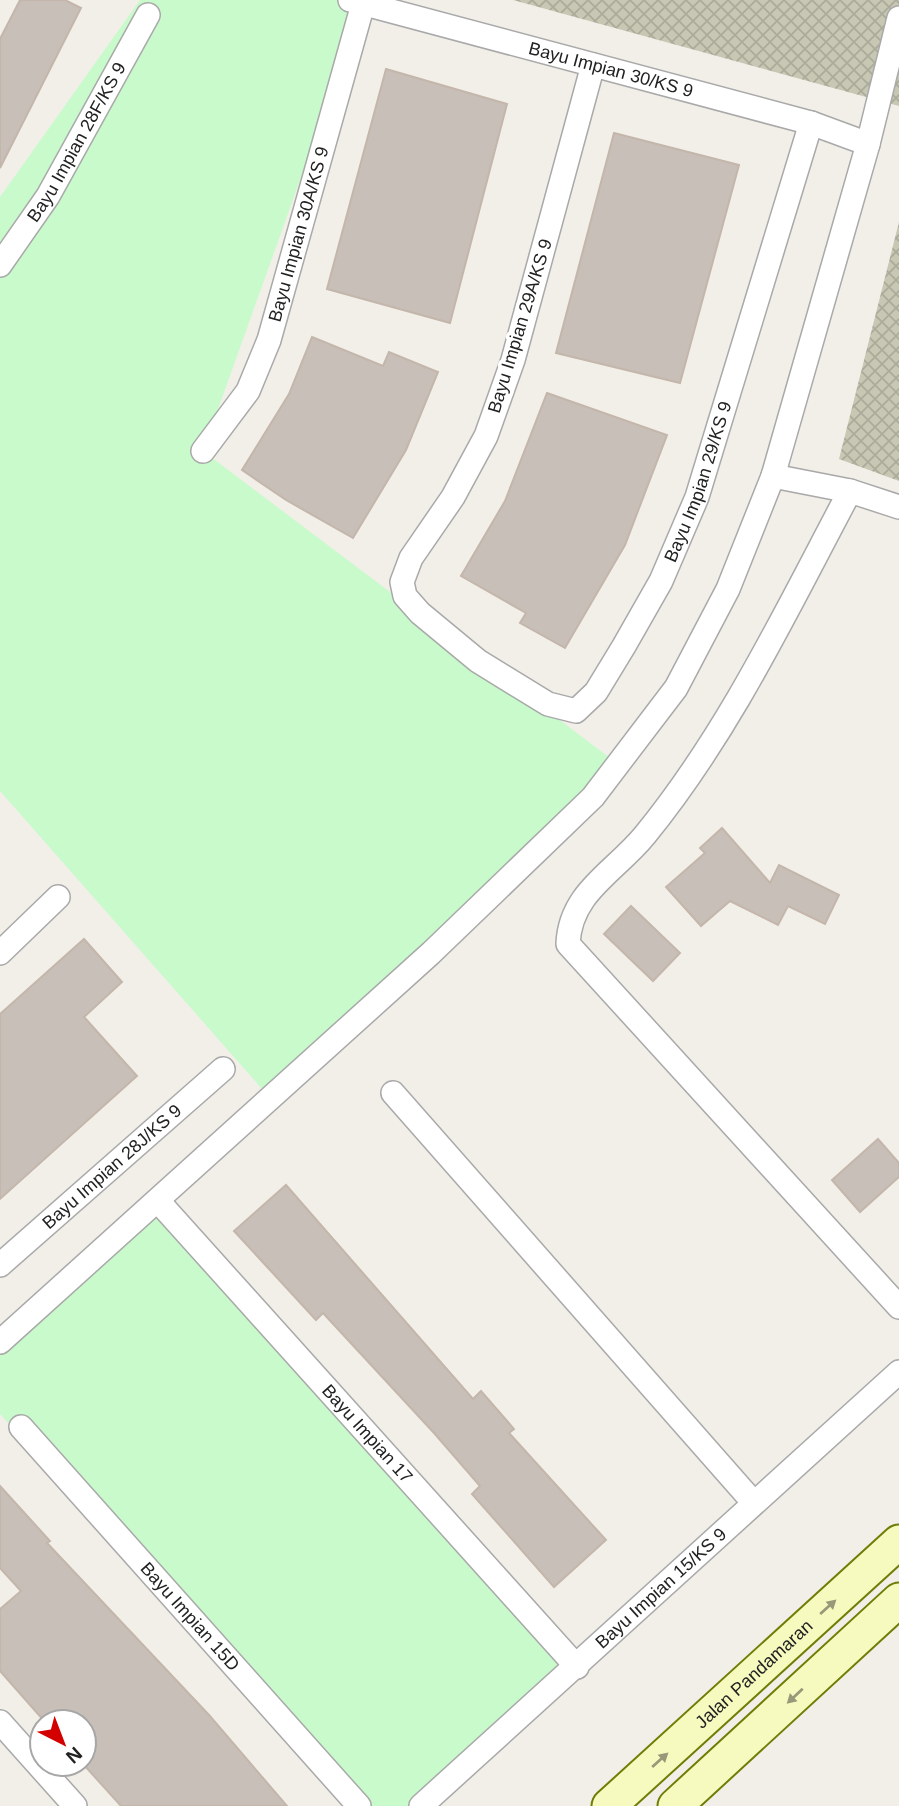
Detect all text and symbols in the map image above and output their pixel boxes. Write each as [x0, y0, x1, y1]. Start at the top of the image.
street label: Bayu Impian 30/KS 9 [527, 38, 695, 101]
street label: Bayu Impian 28F/KS 9 [23, 59, 130, 226]
street label: Bayu Impian 30A/KS 9 [265, 144, 333, 324]
street label: Bayu Impian 29A/KS 9 [484, 236, 556, 416]
street label: Bayu Impian 29/KS 9 [660, 399, 736, 565]
street label: Bayu Impian 28J/KS 9 [38, 1100, 185, 1233]
street label: Bayu Impian 17 [318, 1381, 417, 1487]
street label: Bayu Impian 15/KS 9 [592, 1524, 730, 1652]
street label: Bayu Impian 15D [137, 1558, 244, 1675]
one-way arrow [819, 1599, 836, 1615]
street label: Jalan Pandamaran [691, 1616, 817, 1732]
one-way arrow [786, 1688, 804, 1704]
north arrow [28, 1708, 98, 1778]
text: N [62, 1743, 86, 1768]
one-way arrow [651, 1752, 669, 1768]

